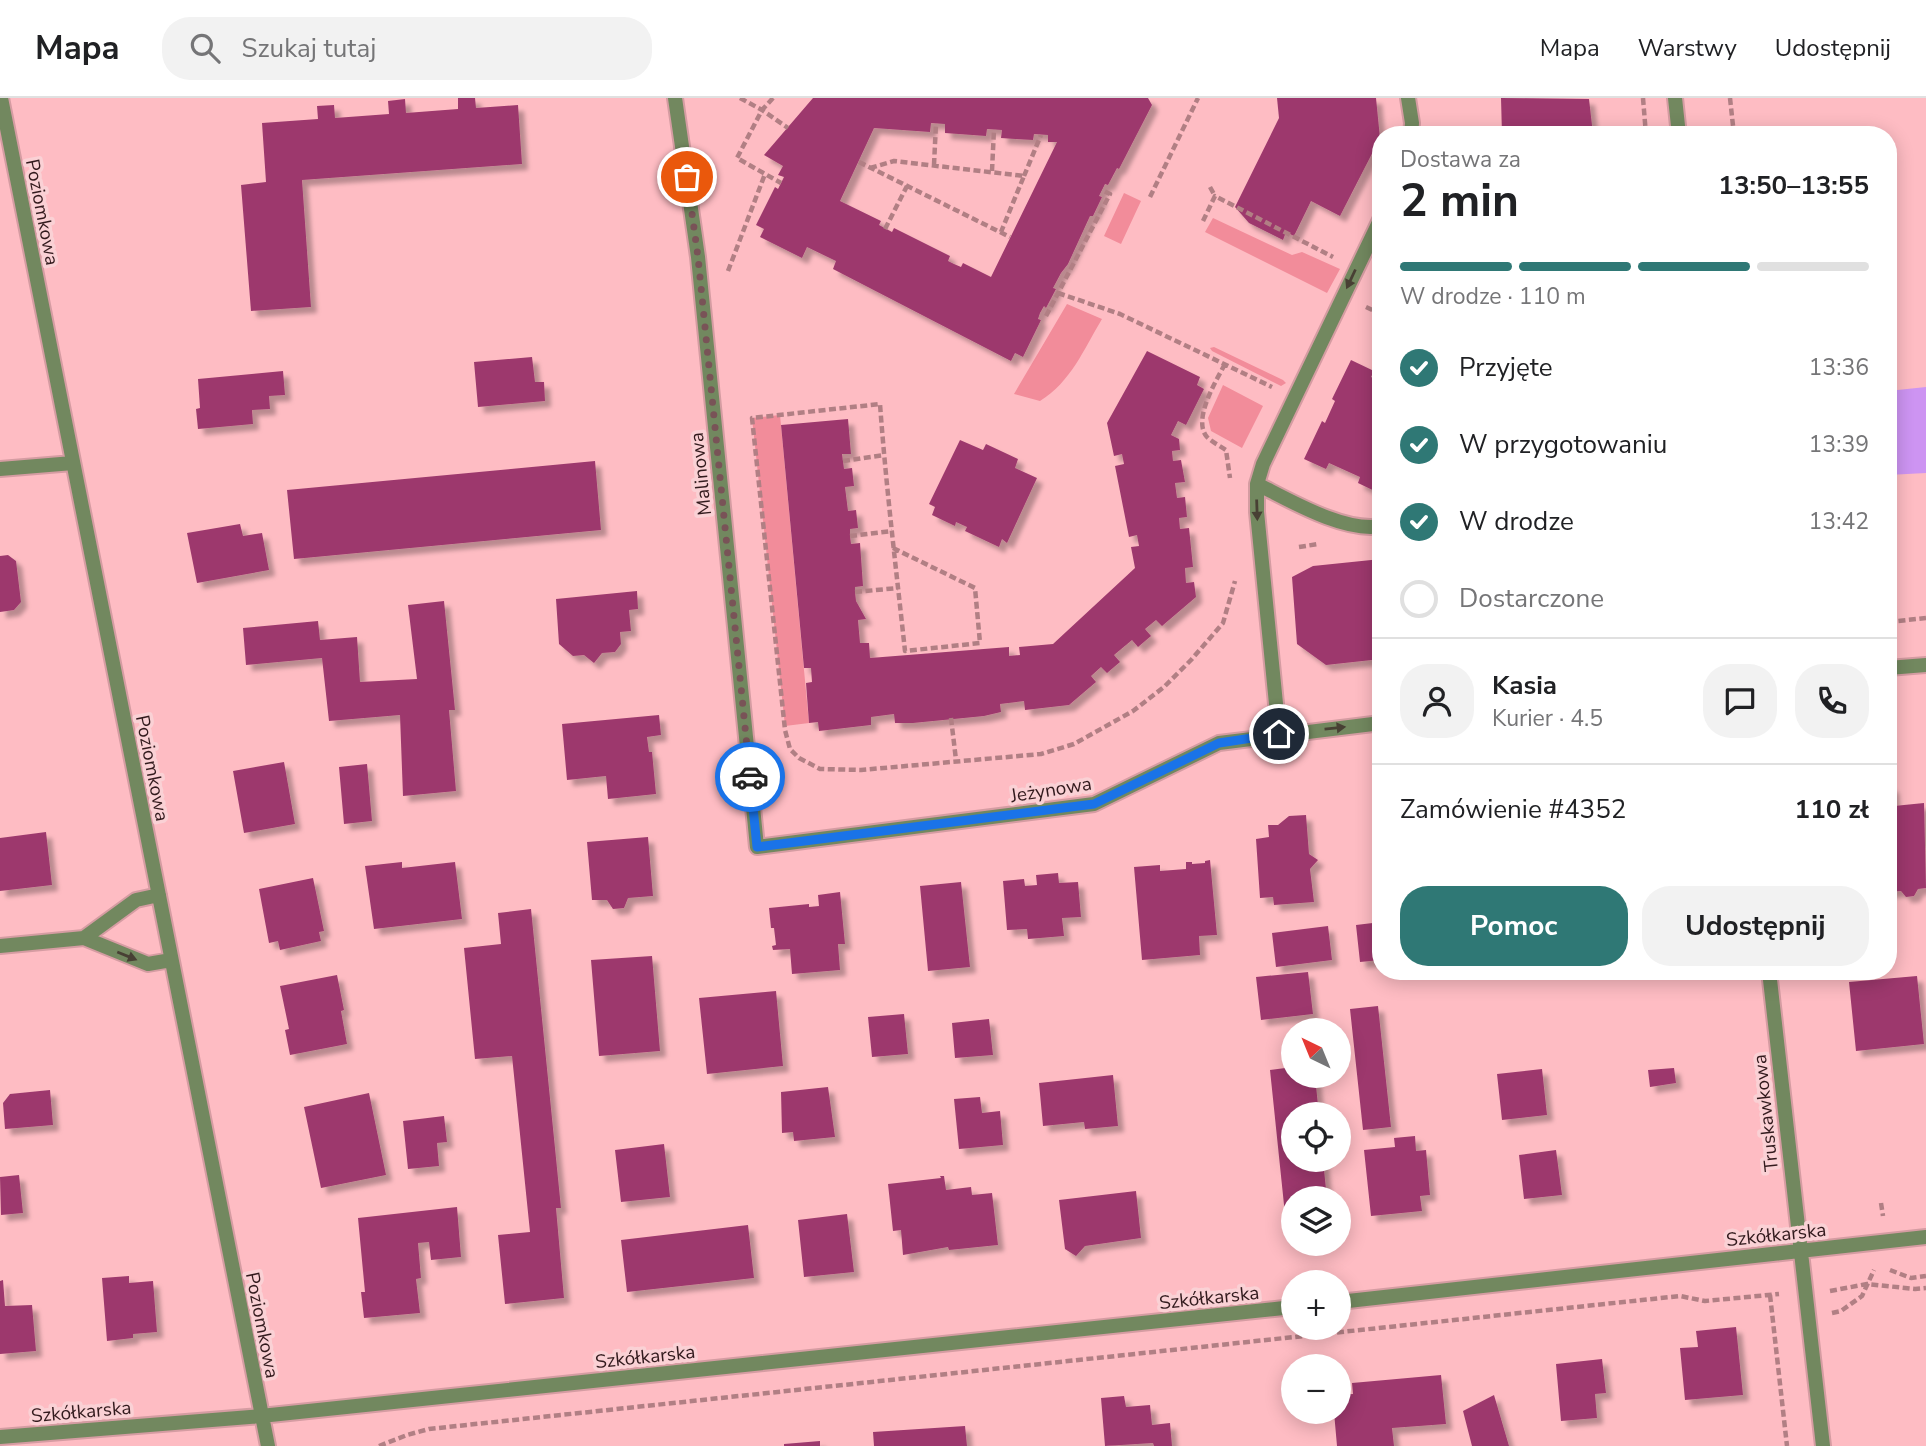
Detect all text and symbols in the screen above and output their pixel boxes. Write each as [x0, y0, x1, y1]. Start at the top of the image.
search box [162, 17, 652, 80]
text: Mapa [35, 26, 120, 71]
icon: search [186, 29, 224, 67]
text: Szukaj tutaj [242, 31, 376, 66]
text: Mapa [1540, 32, 1600, 64]
text: Warstwy [1638, 32, 1737, 64]
text: Udostępnij [1775, 32, 1891, 64]
text: Dostawa za [1400, 144, 1521, 175]
pin [657, 147, 717, 207]
street label: Poziomkowa [19, 157, 65, 267]
icon: bag [668, 158, 706, 196]
text: 13:50–13:55 [1718, 168, 1869, 203]
text: 2 min [1400, 169, 1519, 232]
one-way arrow [1345, 269, 1357, 289]
text: W drodze · 110 m [1400, 281, 1586, 312]
icon: check [1400, 349, 1438, 387]
text: Przyjęte [1459, 350, 1553, 385]
text: 13:36 [1809, 352, 1869, 383]
icon: check [1400, 426, 1438, 464]
text: W przygotowaniu [1459, 427, 1667, 462]
text: 13:39 [1809, 429, 1869, 460]
street label: Malinowa [684, 431, 718, 517]
one-way arrow [1252, 500, 1263, 522]
icon: check [1400, 503, 1438, 541]
text: W drodze [1459, 504, 1574, 539]
text: 13:42 [1809, 506, 1869, 537]
text: Dostarczone [1459, 581, 1604, 616]
button: person [1400, 664, 1474, 738]
button: chat [1703, 664, 1777, 738]
button: phone [1795, 664, 1869, 738]
text: Kasia [1492, 668, 1557, 703]
text: Kurier · 4.5 [1492, 703, 1603, 734]
pin [1249, 704, 1309, 764]
street label: Poziomkowa [129, 713, 175, 823]
icon: home [1260, 715, 1298, 753]
one-way arrow [1324, 723, 1346, 734]
courier [715, 742, 785, 812]
icon: car [731, 758, 769, 796]
street label: Jeżynowa [1008, 771, 1094, 809]
text: Zamówienie #4352 [1400, 792, 1626, 827]
text: 110 zł [1795, 792, 1869, 827]
button: Pomoc [1400, 886, 1628, 966]
button: Udostępnij [1642, 886, 1869, 966]
one-way arrow [117, 950, 138, 961]
north arrow [1281, 1018, 1351, 1088]
map controls [1281, 1018, 1351, 1424]
street label: Truskawkowa [1747, 1053, 1785, 1173]
button: locate [1281, 1102, 1351, 1172]
button: layers [1281, 1186, 1351, 1256]
street label: Szkółkarska [1725, 1217, 1828, 1253]
street label: Poziomkowa [239, 1270, 285, 1380]
button: + [1281, 1270, 1351, 1340]
street label: Szkółkarska [1158, 1280, 1261, 1316]
street label: Szkółkarska [594, 1339, 697, 1375]
button: − [1281, 1354, 1351, 1424]
street label: Szkółkarska [30, 1395, 132, 1429]

